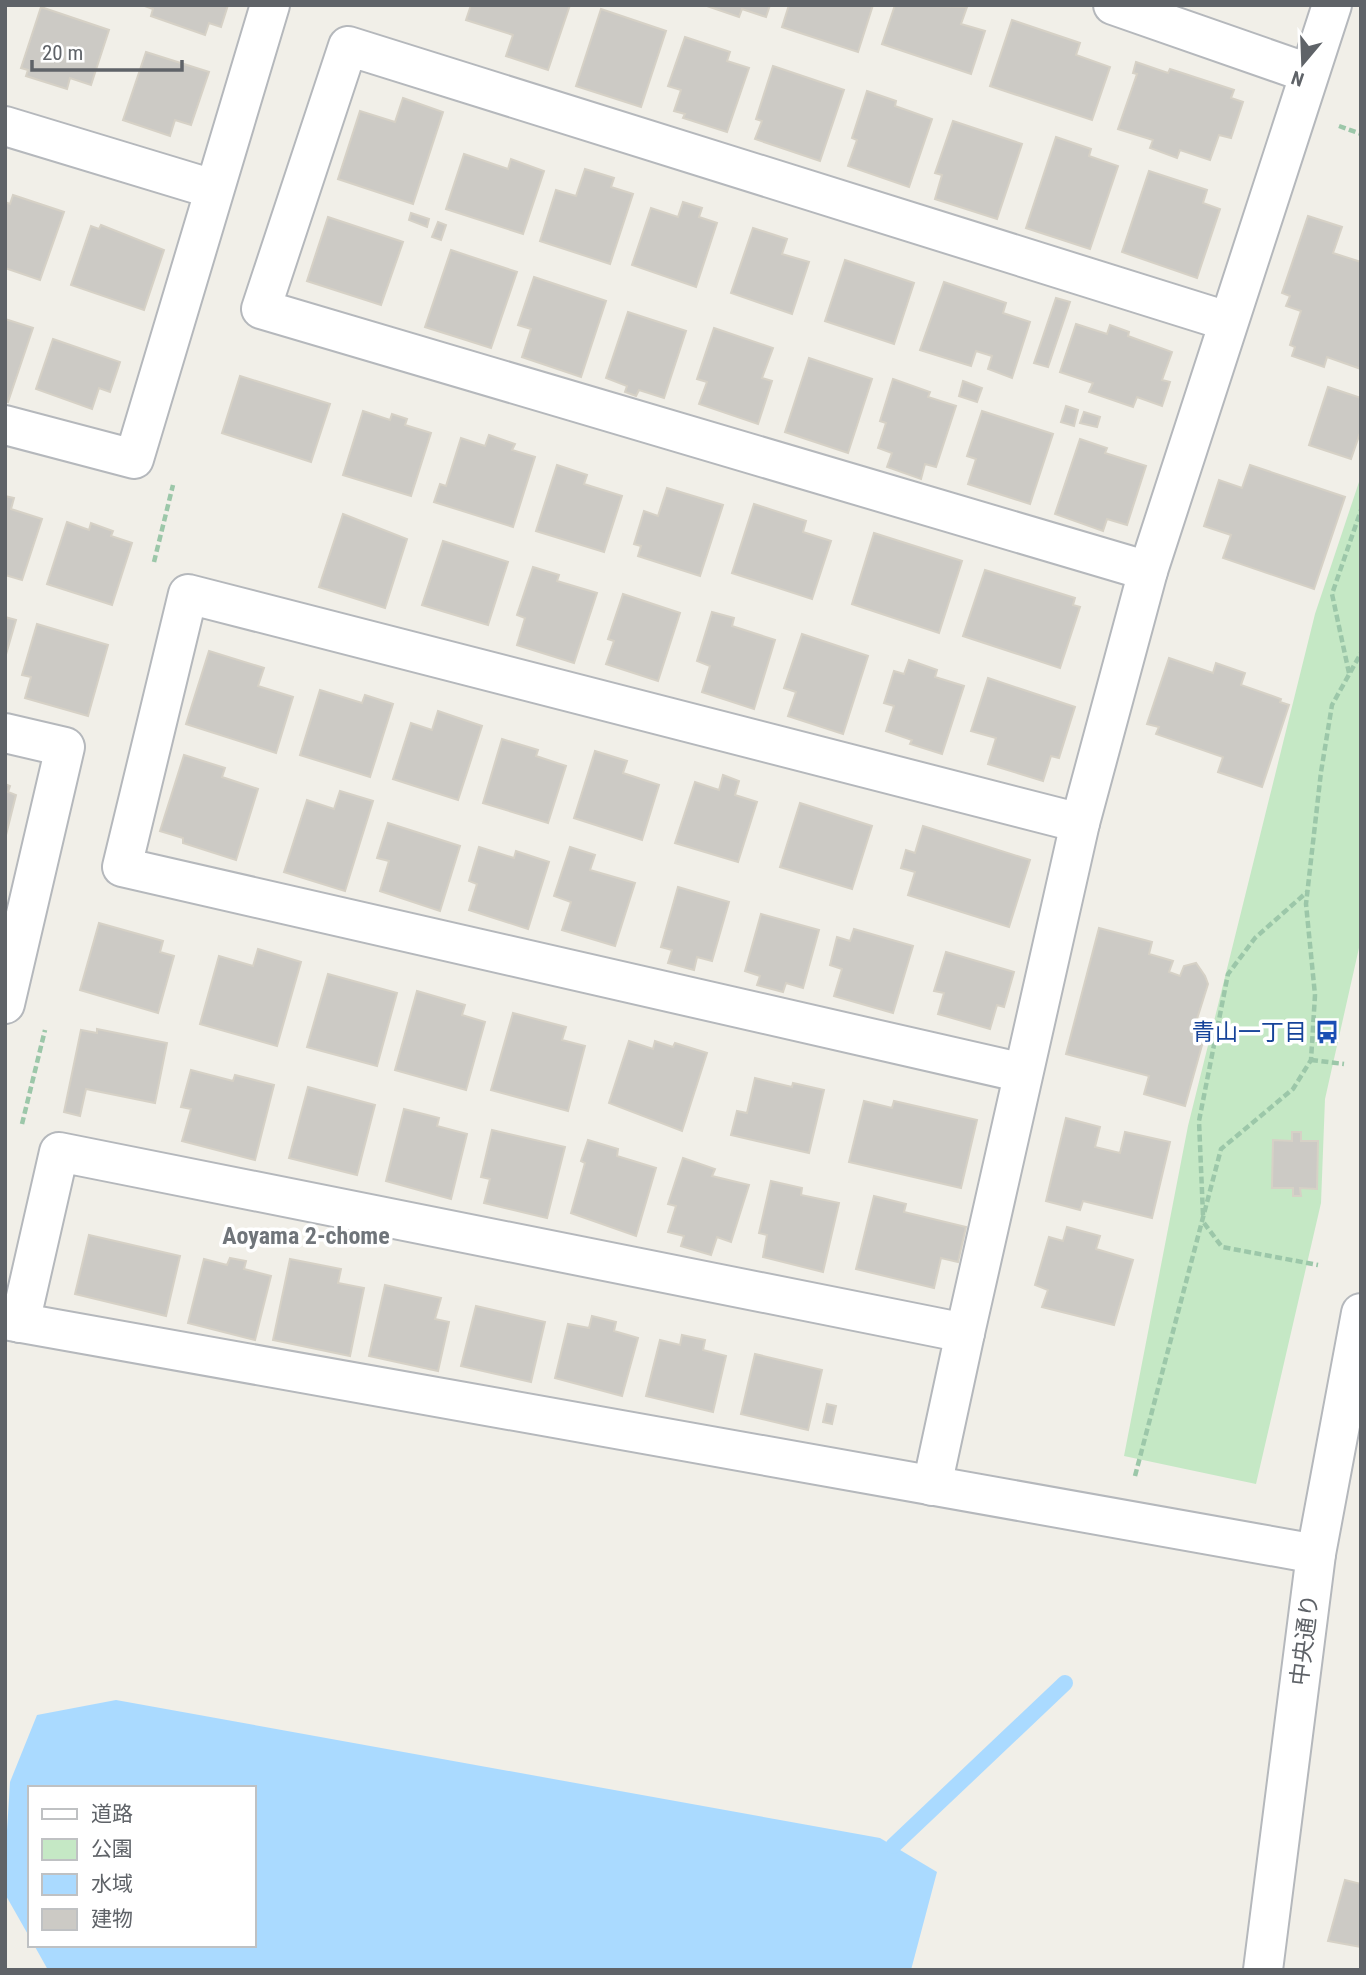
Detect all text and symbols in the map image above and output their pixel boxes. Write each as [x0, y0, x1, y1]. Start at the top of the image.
scale bar [32, 28, 182, 72]
north arrow [1268, 28, 1338, 98]
text: 20 m [42, 41, 83, 65]
text: N [1288, 66, 1307, 91]
bus stop icon: 青山一丁目 [1313, 1018, 1341, 1046]
place label: 青山一丁目 [1192, 1019, 1307, 1046]
district label: Aoyama 2-chome [222, 1222, 390, 1250]
street label: 中央通り [1286, 1593, 1324, 1687]
legend [28, 1786, 256, 1947]
text: 道路 [91, 1802, 133, 1826]
text: 公園 [91, 1837, 133, 1861]
text: 水域 [91, 1872, 133, 1896]
text: 建物 [91, 1907, 133, 1931]

